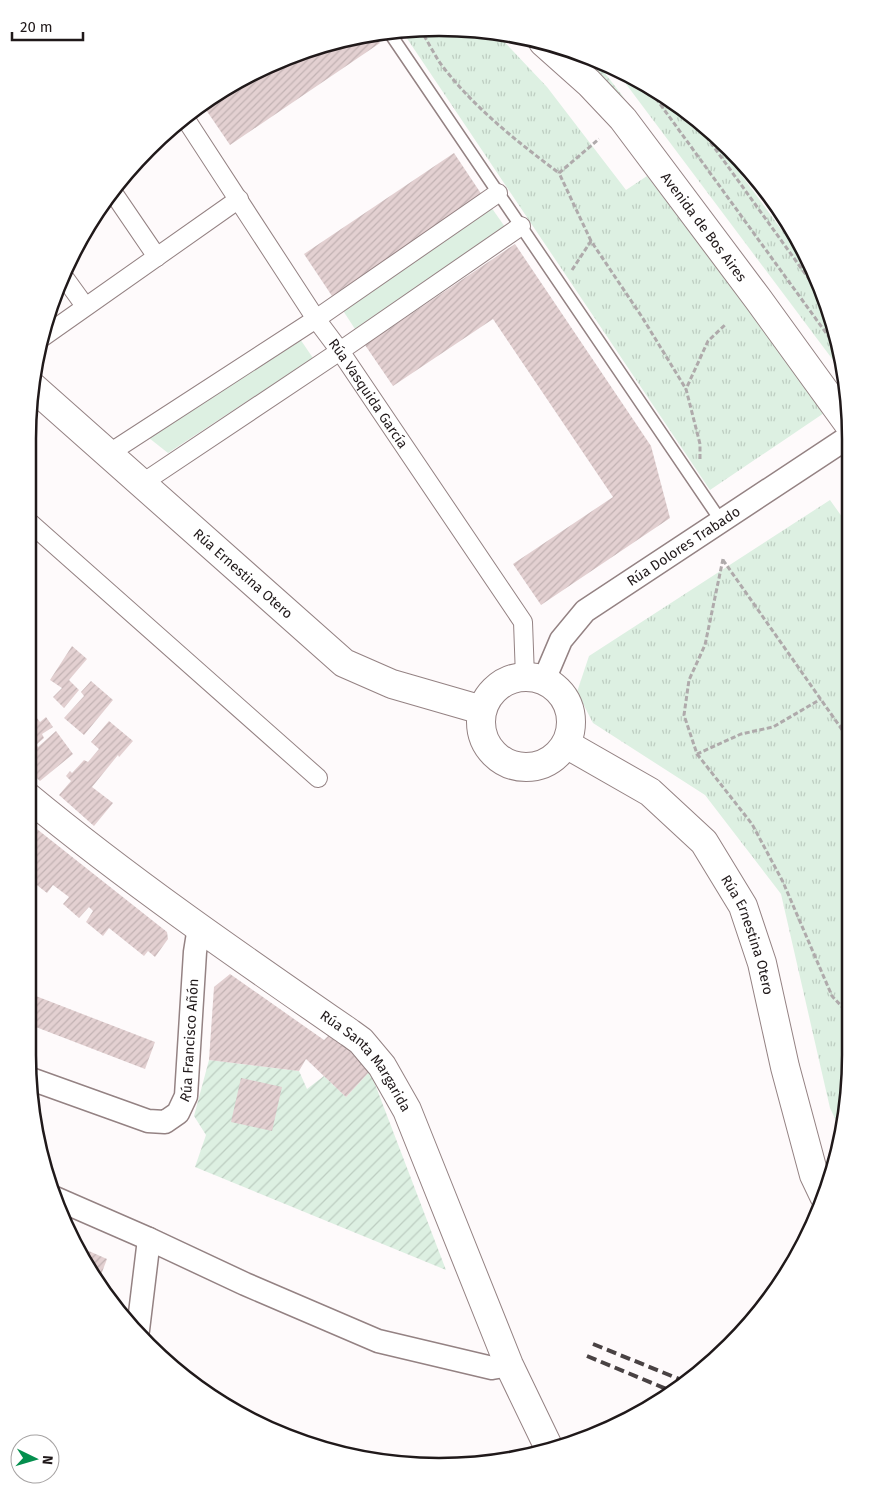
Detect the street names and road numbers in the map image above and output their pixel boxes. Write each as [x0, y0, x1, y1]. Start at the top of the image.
street label: Avenida de Bos Aires [657, 169, 751, 285]
street label: Rúa Vasquida García [325, 335, 412, 452]
street label: Rúa Dolores Trabado [624, 503, 743, 590]
street label: Rúa Ernestina Otero [190, 525, 296, 622]
street label: Rúa Ernestina Otero [718, 872, 777, 996]
street label: Rúa Francisco Añón [176, 978, 202, 1105]
street label: Rúa Santa Margarida [317, 1007, 415, 1115]

